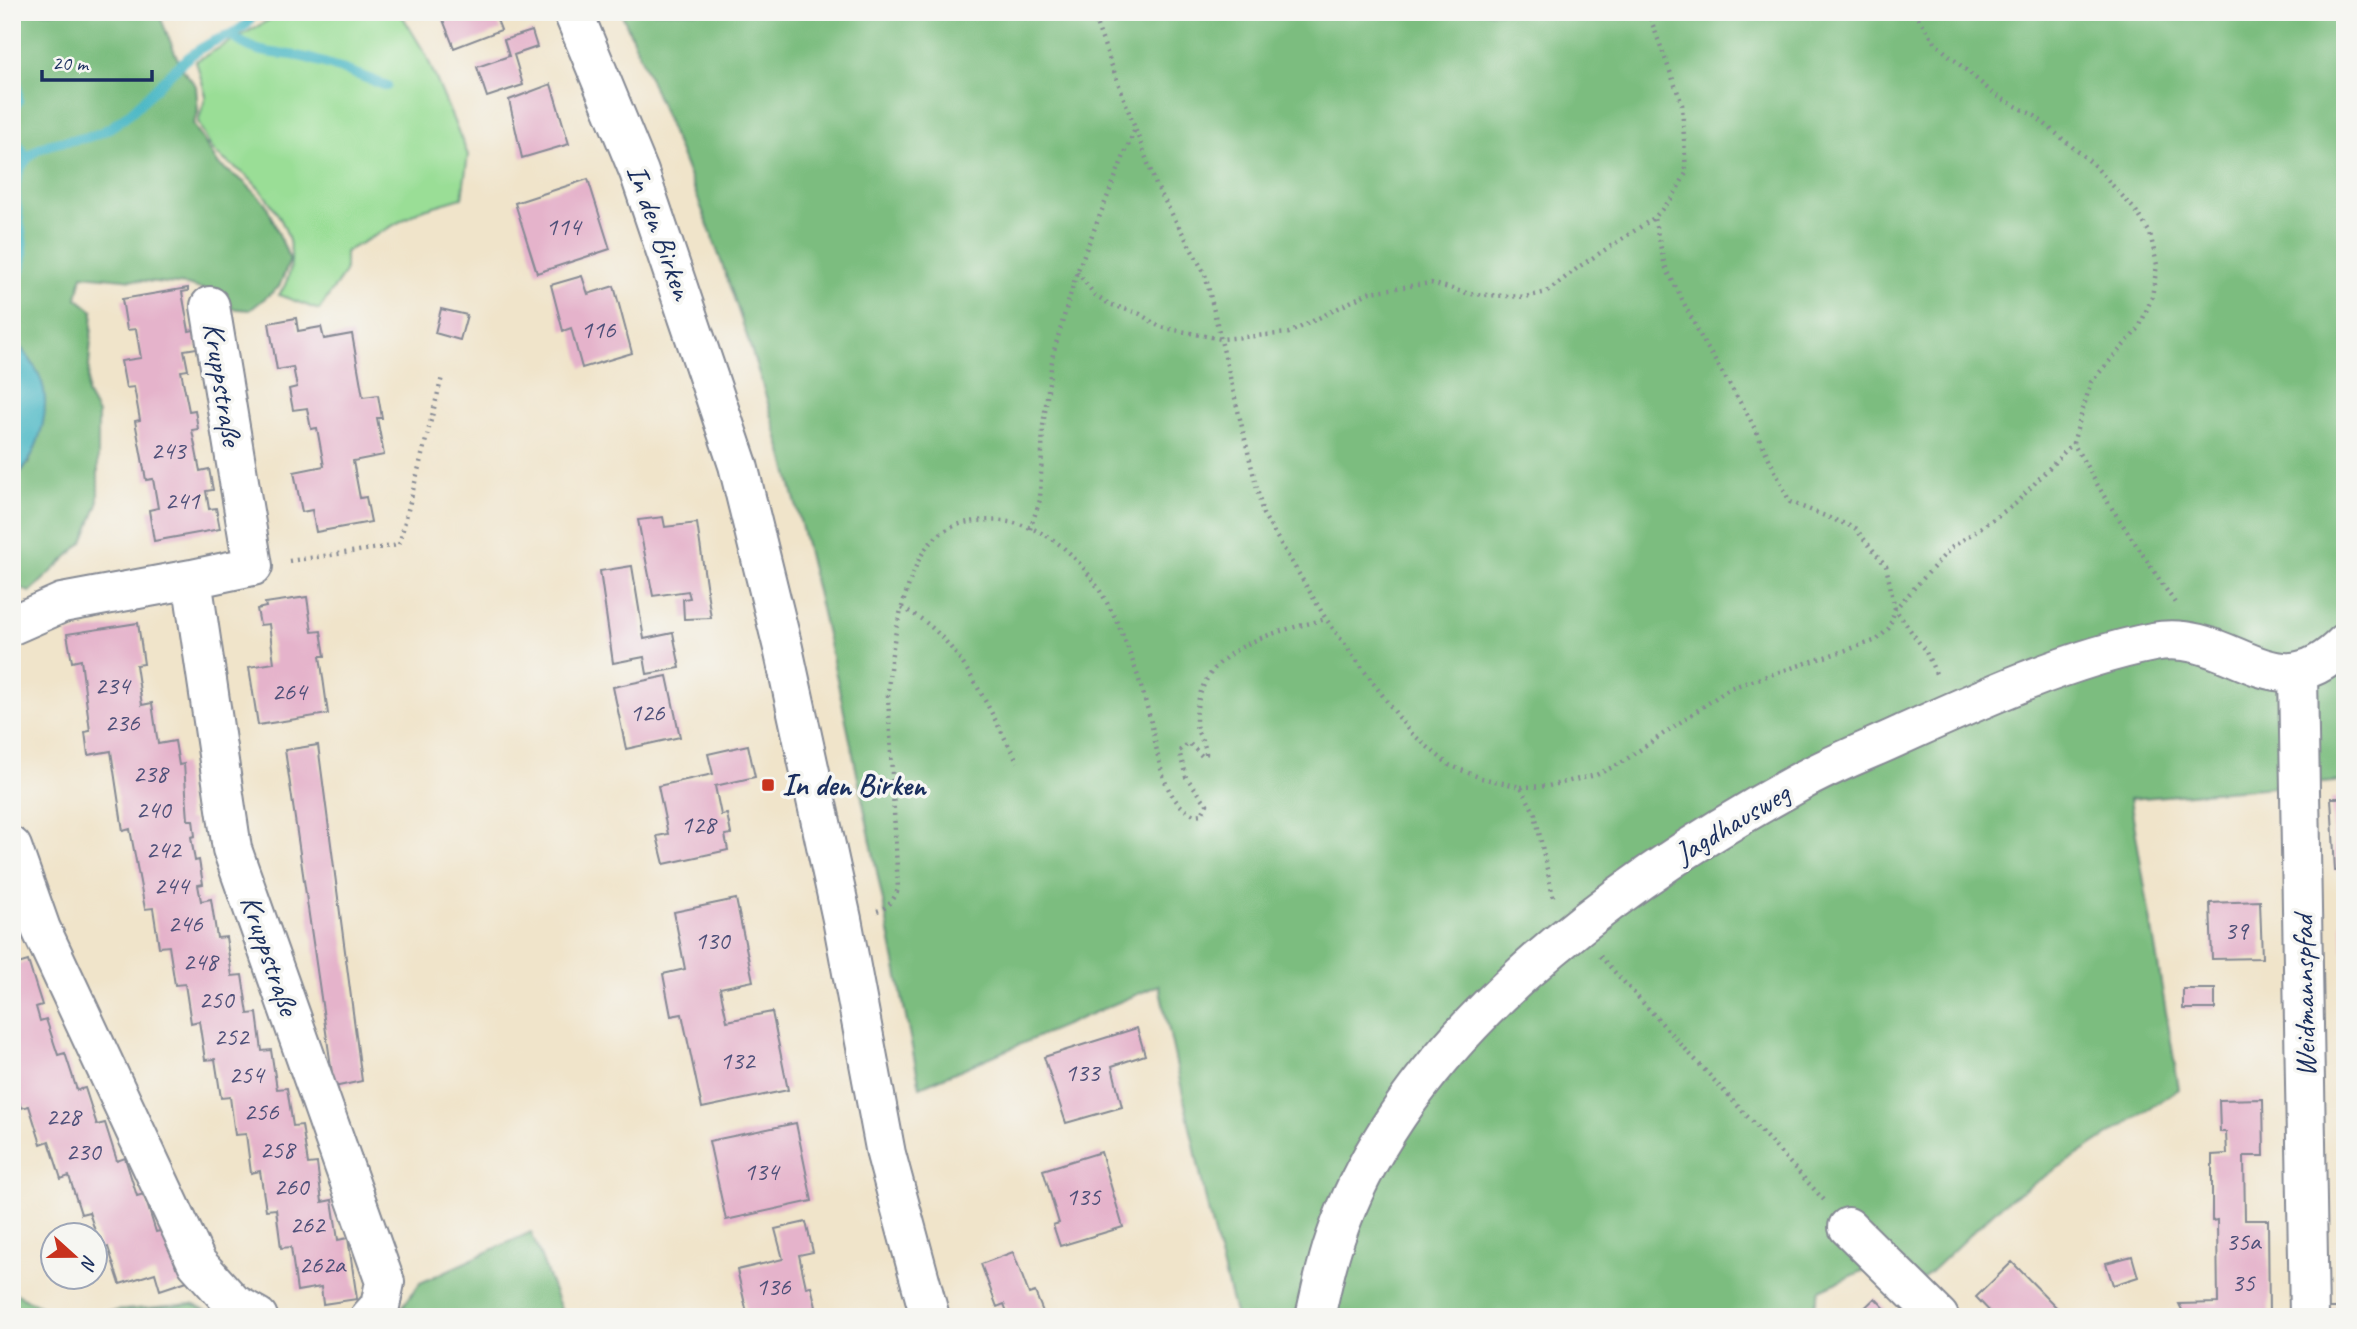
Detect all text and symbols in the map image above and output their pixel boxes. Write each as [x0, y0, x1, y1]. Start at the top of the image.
scale bar [42, 38, 152, 82]
text: 20 m [52, 50, 90, 76]
street label: In den Birken [618, 159, 702, 306]
house number: 114 [545, 210, 583, 243]
house number: 116 [580, 313, 617, 346]
street label: Kruppstraße [195, 320, 252, 451]
house number: 243 [150, 434, 188, 467]
house number: 241 [164, 484, 201, 517]
house number: 234 [94, 669, 132, 702]
house number: 264 [271, 675, 309, 708]
house number: 126 [629, 696, 666, 729]
house number: 236 [104, 706, 141, 739]
house number: 238 [132, 757, 170, 790]
place label: In den Birken [782, 766, 928, 804]
street label: Jagdhausweg [1666, 773, 1798, 873]
marker: In den Birken [760, 777, 776, 793]
house number: 240 [135, 793, 173, 826]
house number: 128 [680, 808, 718, 841]
house number: 242 [145, 833, 183, 866]
house number: 244 [153, 869, 191, 902]
street label: Kruppstraße [232, 890, 309, 1022]
house number: 246 [167, 907, 204, 940]
street label: Weidmannspfad [2284, 911, 2324, 1077]
house number: 39 [2224, 914, 2250, 947]
house number: 130 [694, 924, 732, 957]
house number: 248 [182, 945, 220, 978]
house number: 250 [198, 983, 236, 1016]
house number: 252 [213, 1020, 251, 1053]
house number: 132 [719, 1044, 757, 1077]
house number: 133 [1064, 1056, 1102, 1089]
house number: 254 [228, 1058, 266, 1091]
house number: 256 [243, 1095, 280, 1128]
house number: 228 [45, 1100, 83, 1133]
house number: 258 [259, 1133, 297, 1166]
house number: 230 [65, 1135, 103, 1168]
house number: 134 [743, 1155, 781, 1188]
house number: 260 [273, 1170, 311, 1203]
house number: 135 [1065, 1180, 1102, 1213]
house number: 262 [289, 1208, 327, 1241]
north arrow [38, 1220, 108, 1290]
house number: 35a [2226, 1225, 2262, 1258]
house number: 262a [299, 1248, 347, 1281]
text: N [74, 1252, 102, 1275]
house number: 35 [2231, 1266, 2256, 1299]
house number: 136 [755, 1270, 792, 1303]

